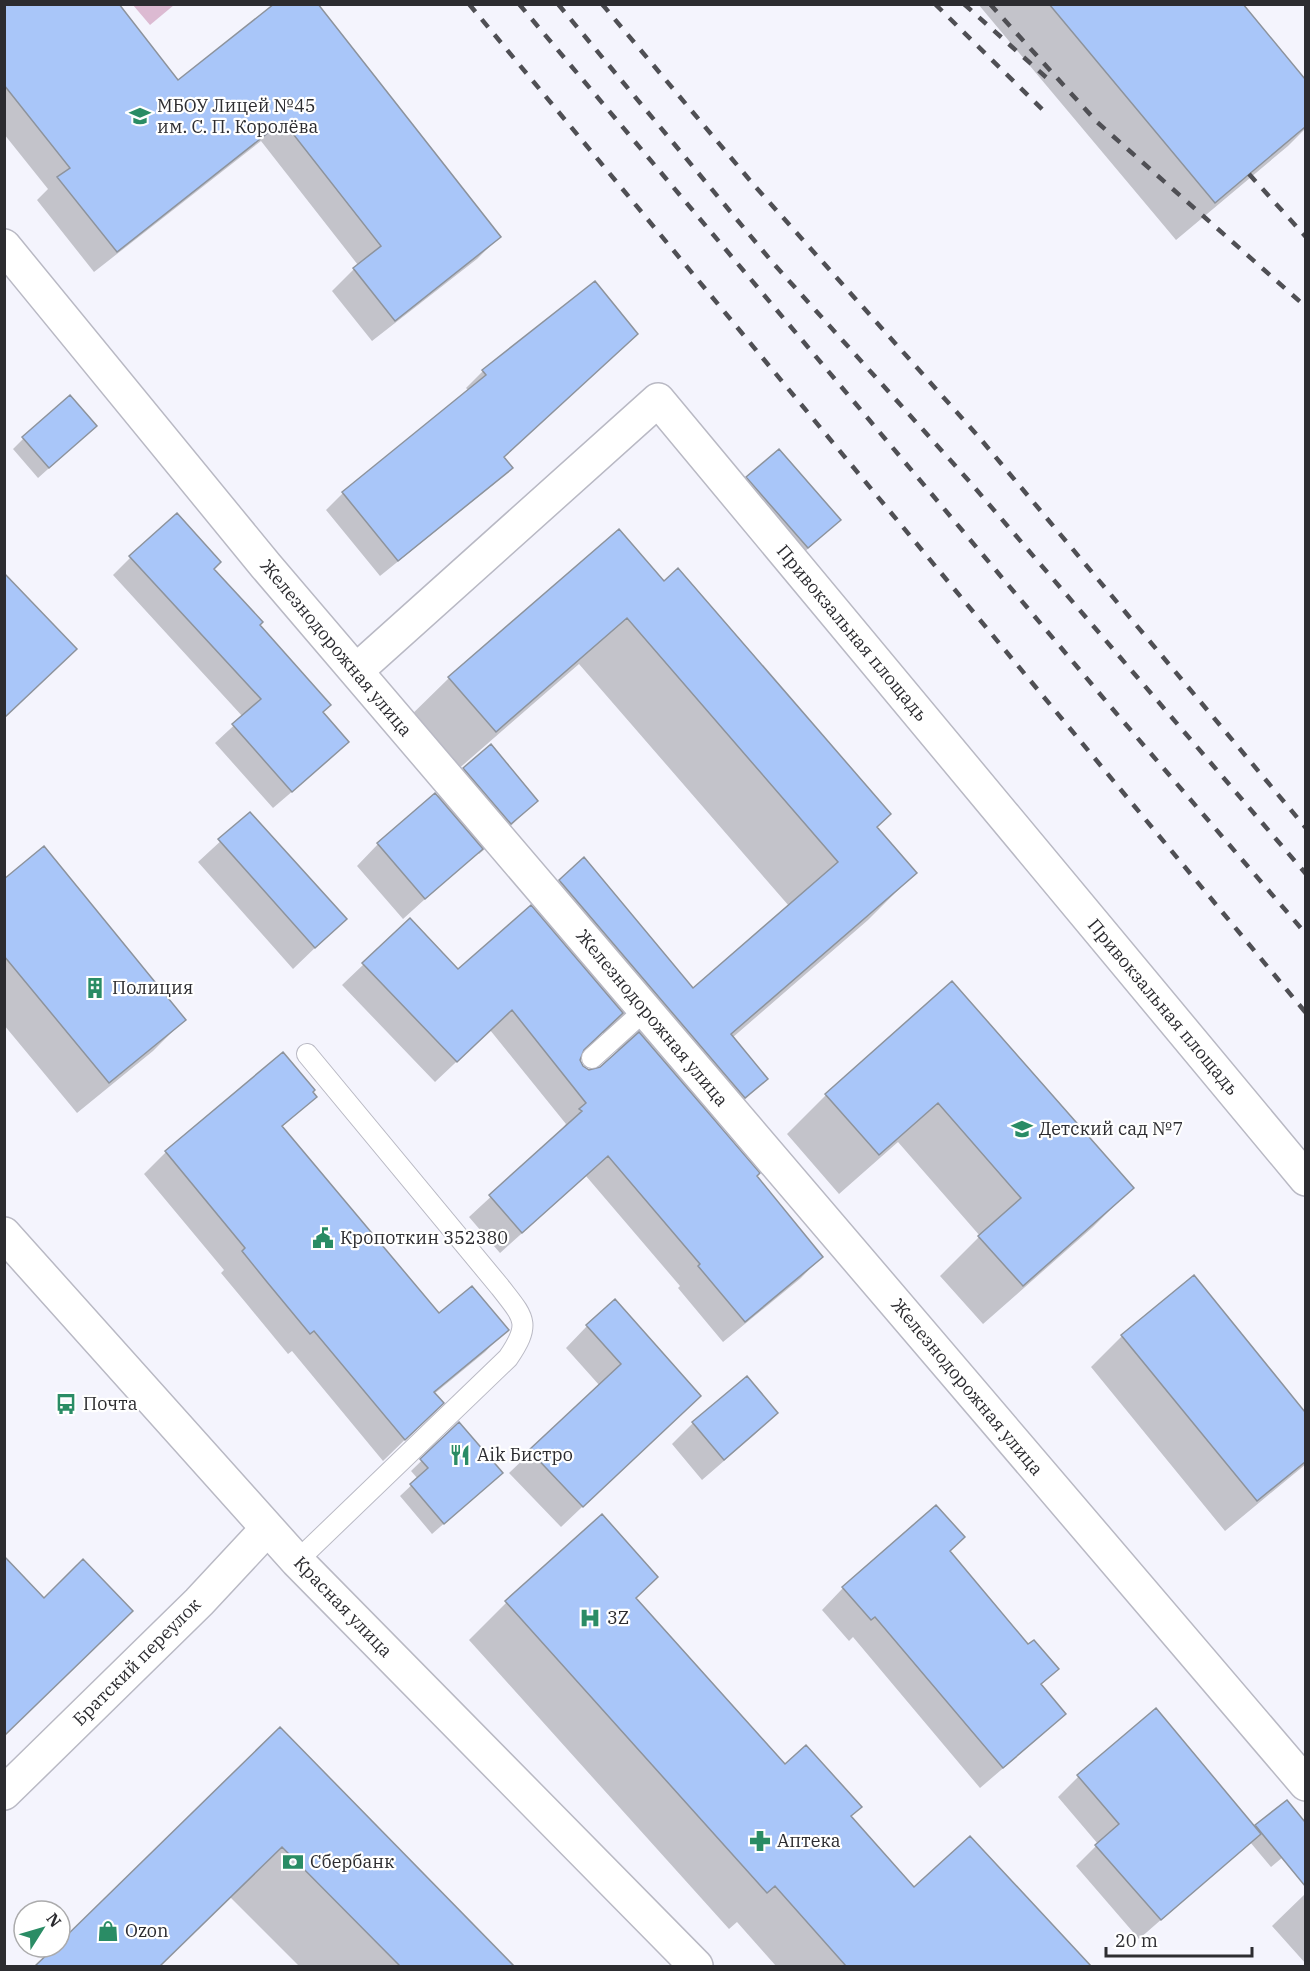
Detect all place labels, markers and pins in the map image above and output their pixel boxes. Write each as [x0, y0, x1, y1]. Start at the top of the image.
place label: МБОУ Лицей №45 им. С. П. Королёва [157, 94, 319, 138]
school or university icon: МБОУ Лицей №45 им. С. П. Королёва [128, 104, 152, 128]
building icon: Полиция [83, 976, 107, 1000]
place label: Полиция [112, 976, 193, 999]
school or university icon: Детский сад №7 [1010, 1117, 1034, 1141]
place label: Детский сад №7 [1039, 1117, 1183, 1140]
public building icon: Кропоткин 352380 [311, 1226, 335, 1250]
place label: Кропоткин 352380 [340, 1226, 508, 1249]
bus stop icon: Почта [54, 1392, 78, 1416]
place label: Почта [83, 1392, 138, 1415]
restaurant icon: Aik Бистро [448, 1443, 472, 1467]
place label: Aik Бистро [477, 1443, 573, 1466]
hospital icon: 3Z [578, 1606, 602, 1630]
place label: 3Z [607, 1606, 629, 1629]
pharmacy icon: Аптека [748, 1829, 772, 1853]
place label: Аптека [777, 1829, 841, 1852]
bank icon: Сбербанк [281, 1850, 305, 1874]
place label: Сбербанк [310, 1850, 395, 1873]
shop icon: Ozon [96, 1919, 120, 1943]
place label: Ozon [125, 1919, 169, 1942]

